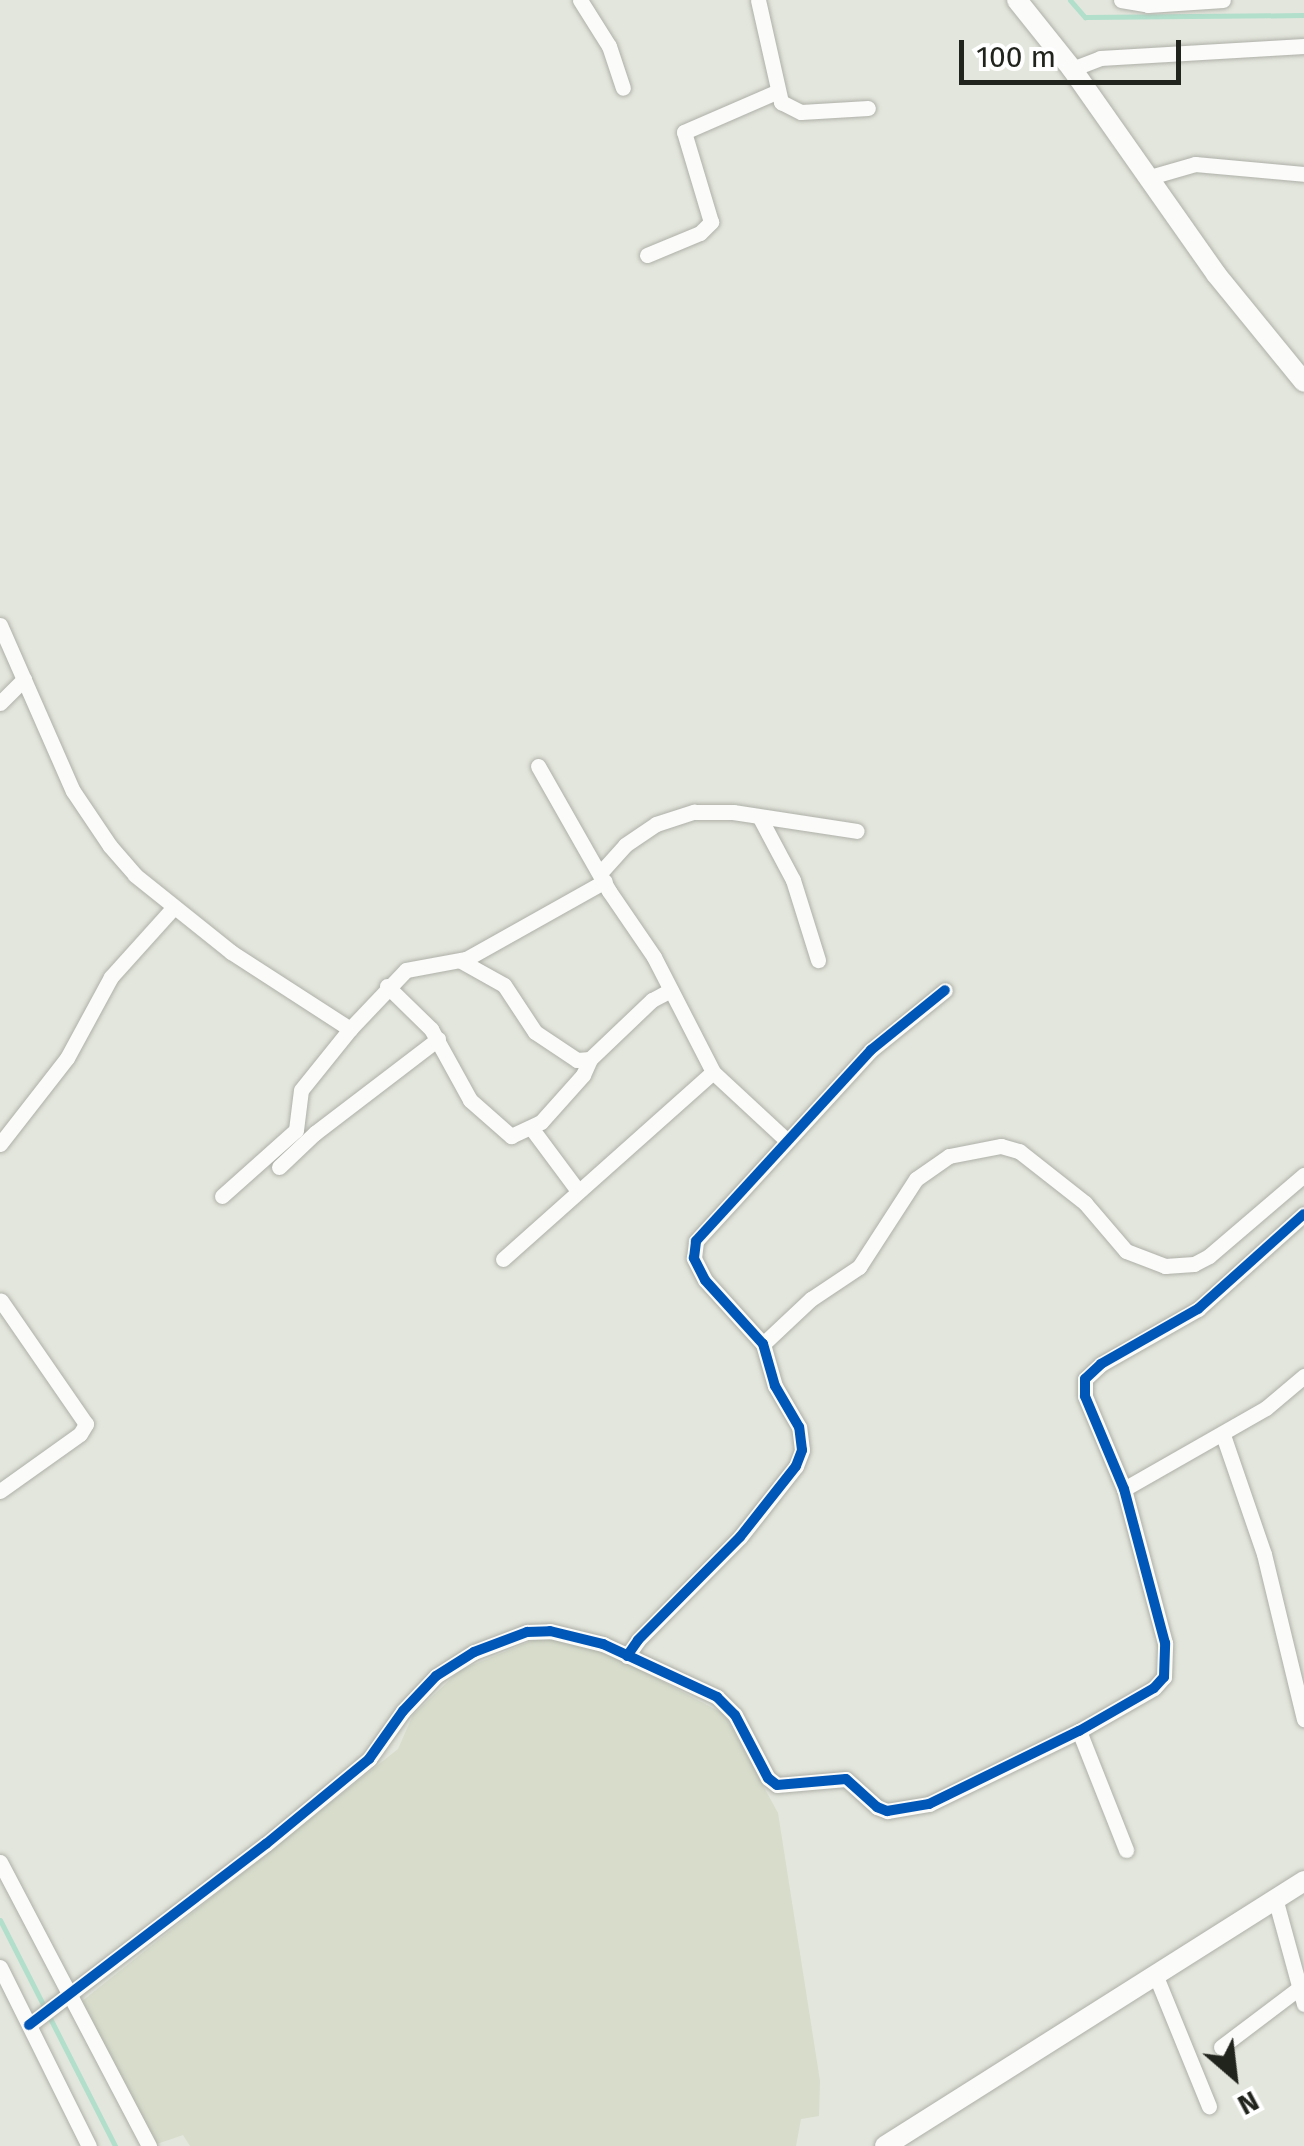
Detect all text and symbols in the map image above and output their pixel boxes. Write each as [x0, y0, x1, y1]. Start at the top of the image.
scale bar [964, 20, 1186, 82]
text: 100 m [976, 39, 1056, 75]
north arrow [1184, 2026, 1284, 2126]
text: N [1232, 2084, 1264, 2122]

